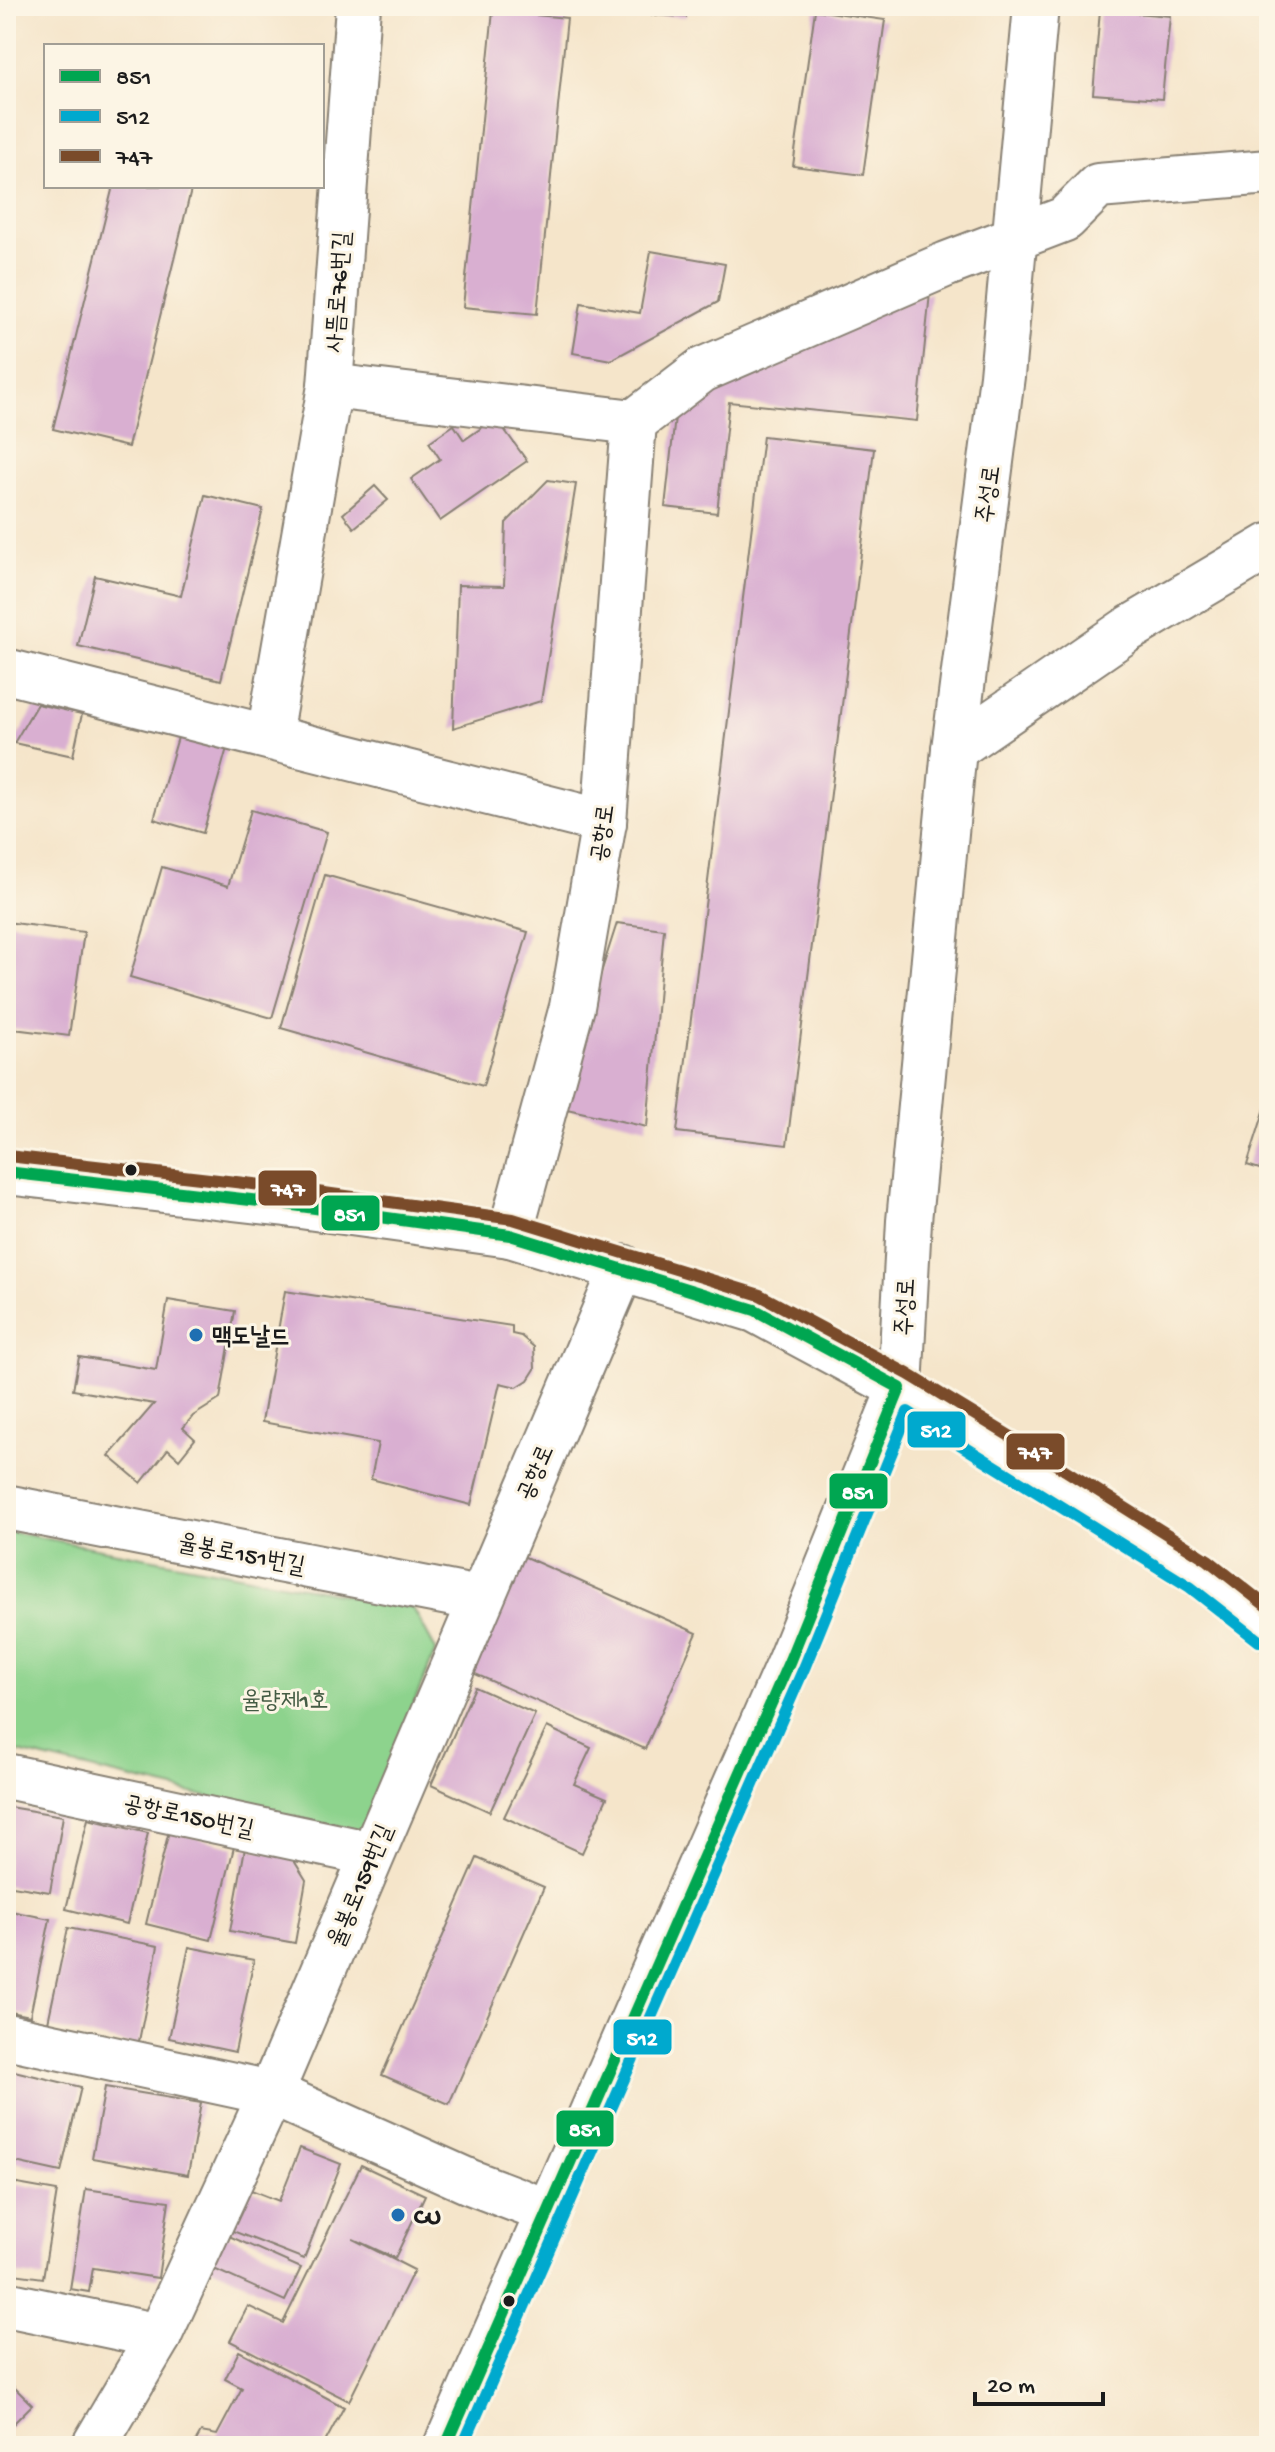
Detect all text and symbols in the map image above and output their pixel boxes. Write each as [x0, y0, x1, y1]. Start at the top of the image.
legend [44, 44, 324, 188]
text: 851 [116, 65, 151, 94]
text: 512 [116, 105, 150, 134]
text: 747 [115, 145, 153, 174]
street label: 사뜸로76번길 [322, 231, 359, 354]
street label: 주성로 [972, 464, 1009, 525]
street label: 공항로 [586, 803, 623, 864]
unlabelled marker [123, 1162, 139, 1178]
line badge: 747 [257, 1169, 318, 1207]
text: 747 [270, 1179, 306, 1205]
line badge: 851 [320, 1194, 381, 1232]
text: 851 [334, 1204, 366, 1230]
street label: 주성로 [891, 1277, 923, 1337]
place label: 맥도날드 [212, 1324, 289, 1353]
marker: 맥도날드 [187, 1326, 205, 1344]
line badge: 512 [906, 1410, 967, 1449]
text: 512 [920, 1420, 952, 1446]
line badge: 747 [1005, 1432, 1066, 1471]
street label: 공항로 [512, 1441, 562, 1506]
text: 747 [1017, 1442, 1053, 1468]
line badge: 851 [828, 1472, 889, 1510]
text: 851 [842, 1482, 874, 1508]
street label: 율봉로151번길 [175, 1530, 307, 1583]
park label: 율량제1호 [242, 1688, 328, 1717]
street label: 공항로150번길 [120, 1790, 256, 1846]
street label: 율봉로159번길 [323, 1820, 401, 1952]
line badge: 512 [612, 2018, 673, 2056]
text: 512 [626, 2028, 658, 2054]
line badge: 851 [555, 2109, 615, 2148]
text: 851 [569, 2119, 601, 2145]
place label: CU [414, 2204, 441, 2233]
marker: CU [389, 2206, 407, 2224]
unlabelled marker [501, 2293, 517, 2309]
scale bar [975, 2356, 1103, 2406]
text: 20 m [987, 2373, 1035, 2402]

